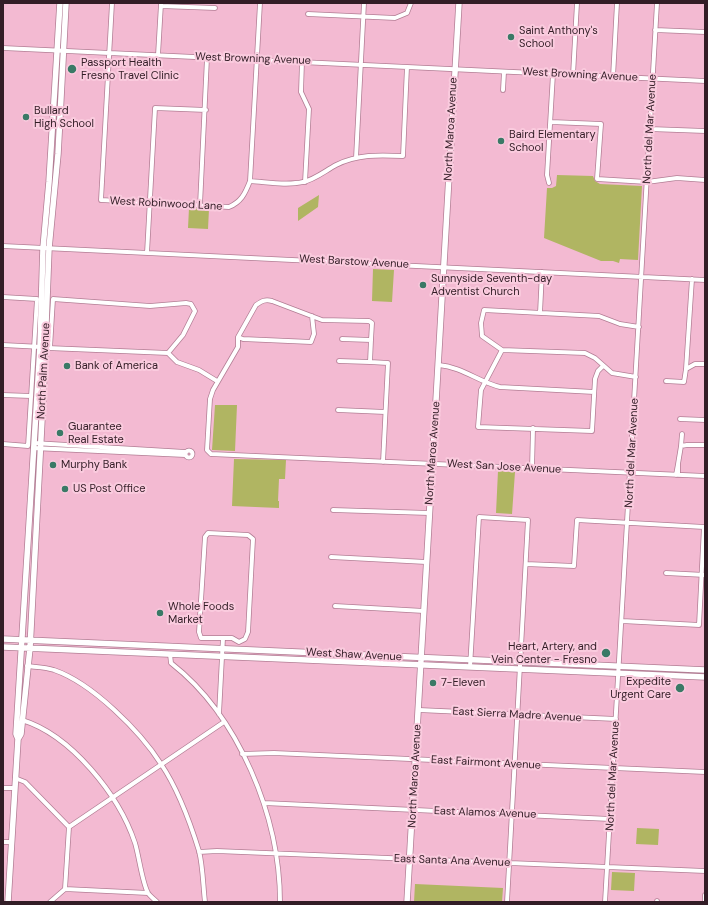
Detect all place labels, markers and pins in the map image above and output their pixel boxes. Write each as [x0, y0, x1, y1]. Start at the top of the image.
place label: Saint Anthony's School [519, 24, 598, 50]
marker: Saint Anthony's School [506, 32, 516, 42]
place label: Passport Health Fresno Travel Clinic [81, 56, 179, 82]
marker: Passport Health Fresno Travel Clinic [66, 63, 78, 75]
place label: Bullard High School [34, 104, 94, 130]
marker: Bullard High School [21, 112, 31, 122]
place label: Baird Elementary School [509, 128, 596, 154]
marker: Baird Elementary School [496, 136, 506, 146]
place label: Sunnyside Seventh-day Adventist Church [431, 272, 552, 298]
marker: Sunnyside Seventh-day Adventist Church [418, 280, 428, 290]
place label: Bank of America [75, 359, 158, 373]
marker: Bank of America [62, 361, 72, 371]
place label: Guarantee Real Estate [68, 420, 124, 446]
marker: Guarantee Real Estate [55, 428, 65, 438]
place label: Murphy Bank [61, 458, 127, 472]
marker: Murphy Bank [48, 460, 58, 470]
place label: US Post Office [73, 482, 146, 496]
marker: US Post Office [60, 484, 70, 494]
place label: Whole Foods Market [168, 600, 234, 626]
marker: Whole Foods Market [155, 608, 165, 618]
place label: Heart, Artery, and Vein Center - Fresno [491, 640, 597, 666]
marker: Heart, Artery, and Vein Center - Fresno [600, 647, 612, 659]
place label: Expedite Urgent Care [610, 675, 671, 701]
place label: 7-Eleven [441, 676, 485, 690]
marker: 7-Eleven [428, 678, 438, 688]
marker: Expedite Urgent Care [674, 682, 686, 694]

